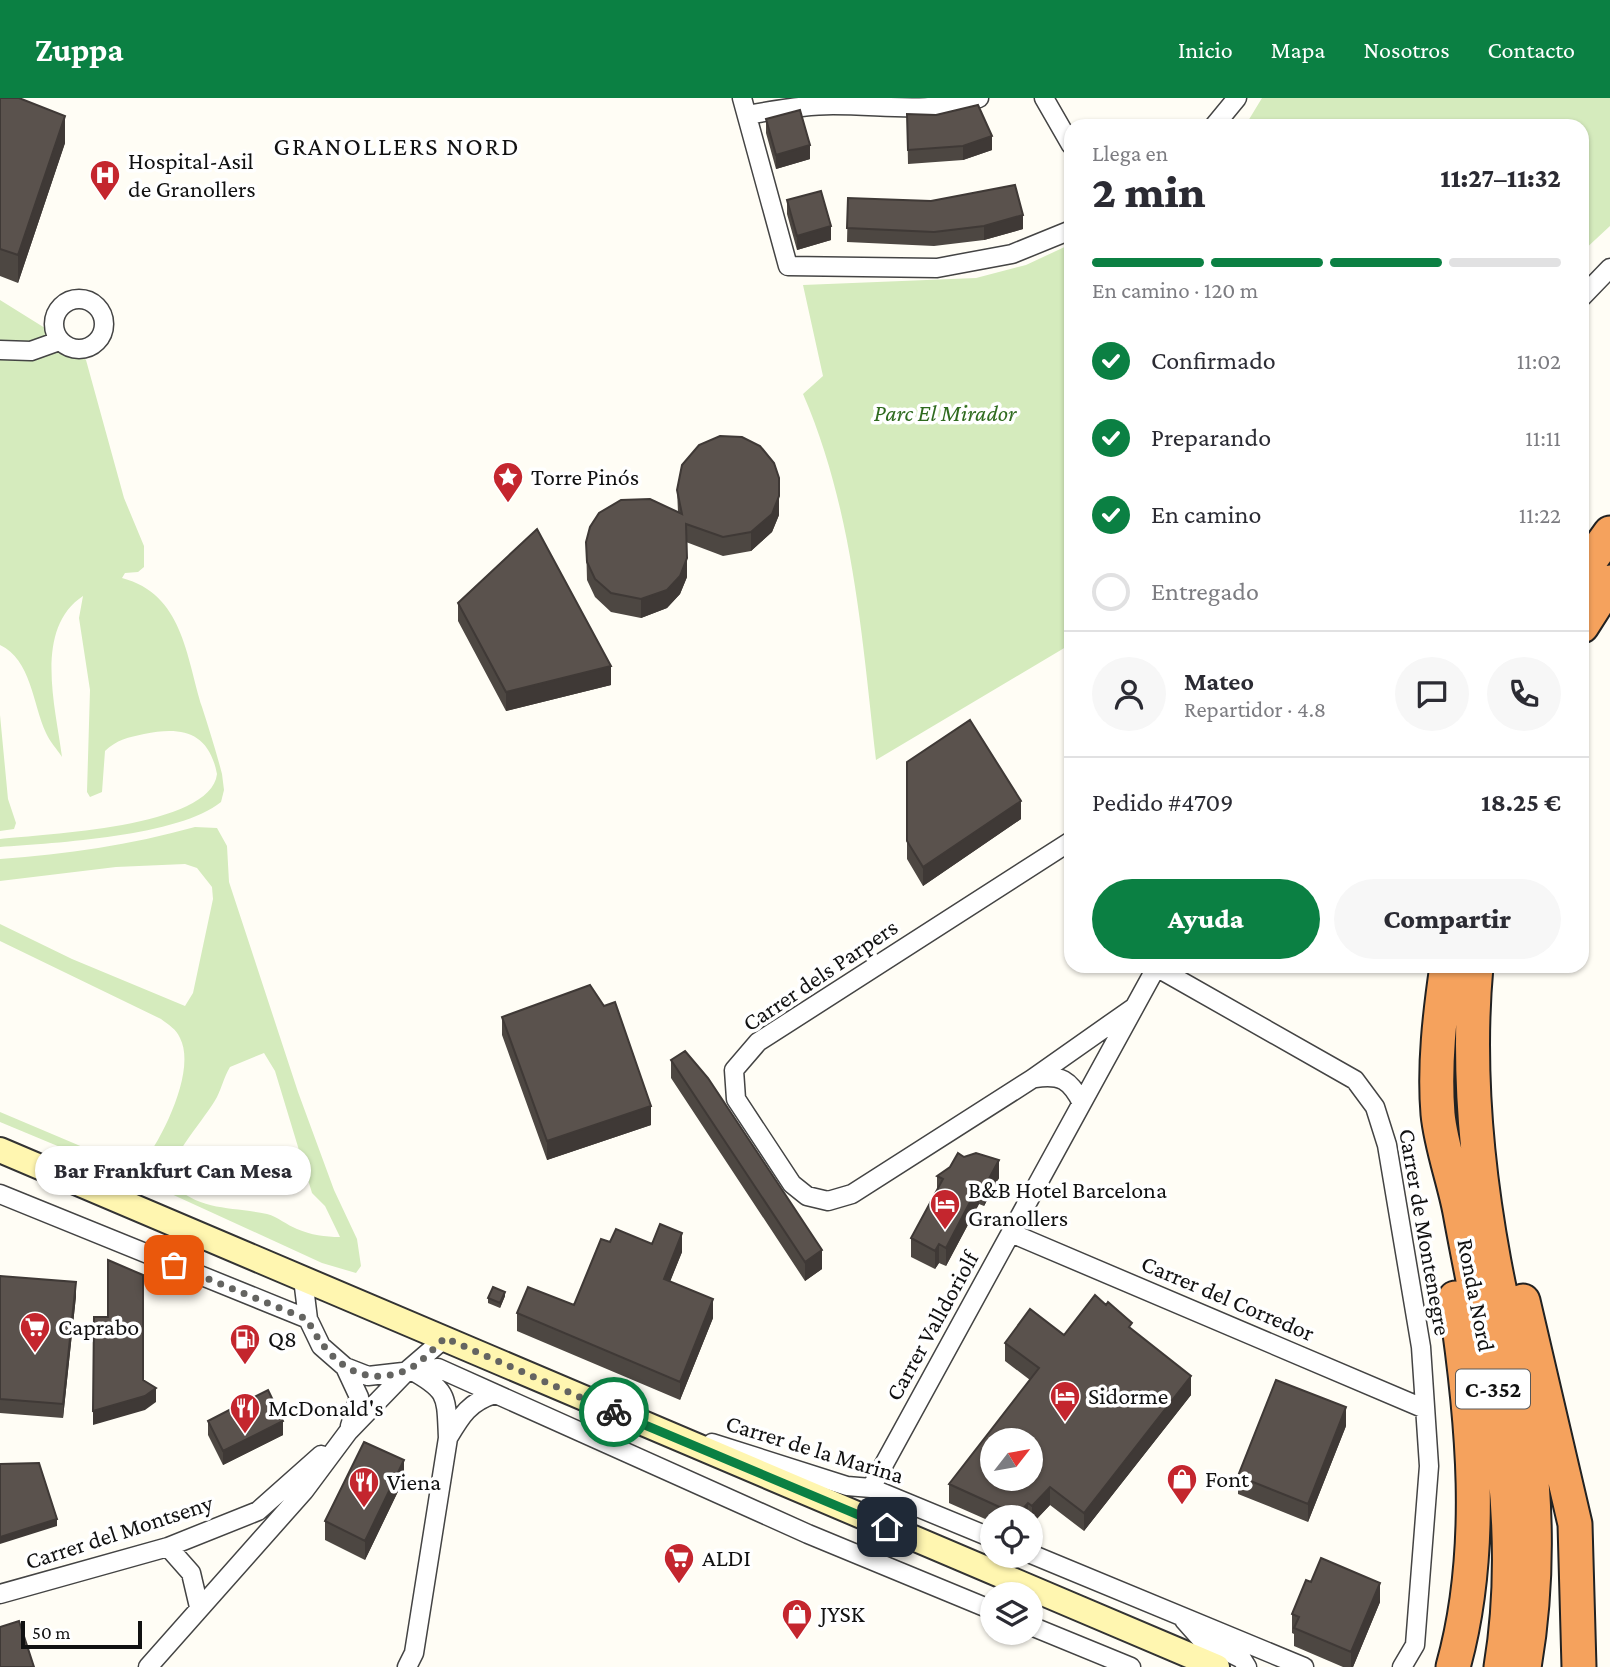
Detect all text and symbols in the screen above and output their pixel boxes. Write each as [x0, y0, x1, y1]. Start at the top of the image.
text: Zuppa [35, 31, 124, 68]
text: Inicio [1178, 36, 1233, 63]
text: Mapa [1271, 36, 1325, 63]
text: Nosotros [1363, 36, 1450, 63]
text: Contacto [1488, 36, 1575, 63]
district label: GRANOLLERS NORD [274, 132, 520, 161]
text: Llega en [1092, 140, 1168, 166]
place label: Hospital-Asil de Granollers [128, 147, 256, 202]
hospital icon: Hospital-Asil de Granollers [88, 158, 122, 202]
text: 11:27–11:32 [1440, 164, 1561, 193]
text: 2 min [1092, 166, 1206, 217]
text: En camino · 120 m [1092, 277, 1258, 303]
icon: check [1092, 342, 1130, 380]
text: Confirmado [1151, 346, 1276, 375]
text: 11:02 [1517, 348, 1561, 374]
park label: Parc El Mirador [874, 399, 1017, 426]
icon: check [1092, 419, 1130, 457]
text: Preparando [1151, 423, 1271, 452]
text: 11:11 [1525, 425, 1561, 451]
place icon: Torre Pinós [491, 460, 525, 504]
place label: Torre Pinós [531, 463, 639, 490]
icon: check [1092, 496, 1130, 534]
text: En camino [1151, 500, 1261, 529]
text: 11:22 [1519, 502, 1561, 528]
text: Entregado [1151, 577, 1259, 606]
button: person [1092, 657, 1166, 731]
button: chat [1395, 657, 1469, 731]
button: phone [1487, 657, 1561, 731]
text: Mateo [1184, 667, 1254, 696]
text: Repartidor · 4.8 [1184, 696, 1326, 722]
text: Pedido #4709 [1092, 788, 1233, 817]
text: 18.25 € [1481, 788, 1561, 817]
button: Ayuda [1092, 879, 1320, 959]
button: Compartir [1334, 879, 1561, 959]
street label: Carrer dels Parpers [737, 913, 902, 1036]
street label: Carrer de Montenegre [1394, 1126, 1457, 1337]
callout: Bar Frankfurt Can Mesa [36, 1146, 312, 1195]
text: Bar Frankfurt Can Mesa [54, 1157, 292, 1183]
place label: B&B Hotel Barcelona Granollers [968, 1176, 1167, 1231]
hotel icon: B&B Hotel Barcelona Granollers [928, 1187, 962, 1231]
pin [144, 1235, 204, 1295]
street label: Ronda Nord [1452, 1236, 1501, 1354]
street label: Carrer Valldoriolf [879, 1245, 985, 1405]
icon: bag [155, 1246, 193, 1284]
street label: Carrer del Corredor [1138, 1249, 1319, 1346]
supermarket icon: Caprabo [18, 1310, 52, 1354]
place label: Caprabo [58, 1313, 139, 1340]
fuel station icon: Q8 [228, 1322, 262, 1366]
place label: Q8 [268, 1325, 297, 1352]
road number: C-352 [1456, 1370, 1530, 1408]
courier [579, 1377, 649, 1447]
hotel icon: Sidorme [1048, 1379, 1082, 1423]
place label: Sidorme [1088, 1382, 1168, 1409]
restaurant icon: McDonald's [228, 1391, 262, 1435]
icon: bike [595, 1393, 633, 1431]
place label: McDonald's [268, 1394, 384, 1421]
street label: Carrer de la Marina [723, 1409, 907, 1488]
north arrow [980, 1428, 1043, 1491]
map controls [980, 1428, 1043, 1645]
shop icon: Font [1165, 1462, 1199, 1506]
restaurant icon: Viena [347, 1465, 381, 1509]
place label: Font [1205, 1465, 1250, 1492]
place label: Viena [387, 1468, 441, 1495]
street label: Carrer del Montseny [22, 1488, 217, 1575]
pin [857, 1497, 917, 1557]
button: locate [980, 1505, 1043, 1568]
icon: home [868, 1508, 906, 1546]
supermarket icon: ALDI [662, 1541, 696, 1585]
place label: ALDI [702, 1544, 751, 1571]
button: layers [980, 1582, 1043, 1645]
shop icon: JYSK [780, 1597, 814, 1641]
place label: JYSK [818, 1600, 865, 1627]
scale bar [21, 1618, 142, 1650]
text: 50 m [32, 1622, 71, 1643]

